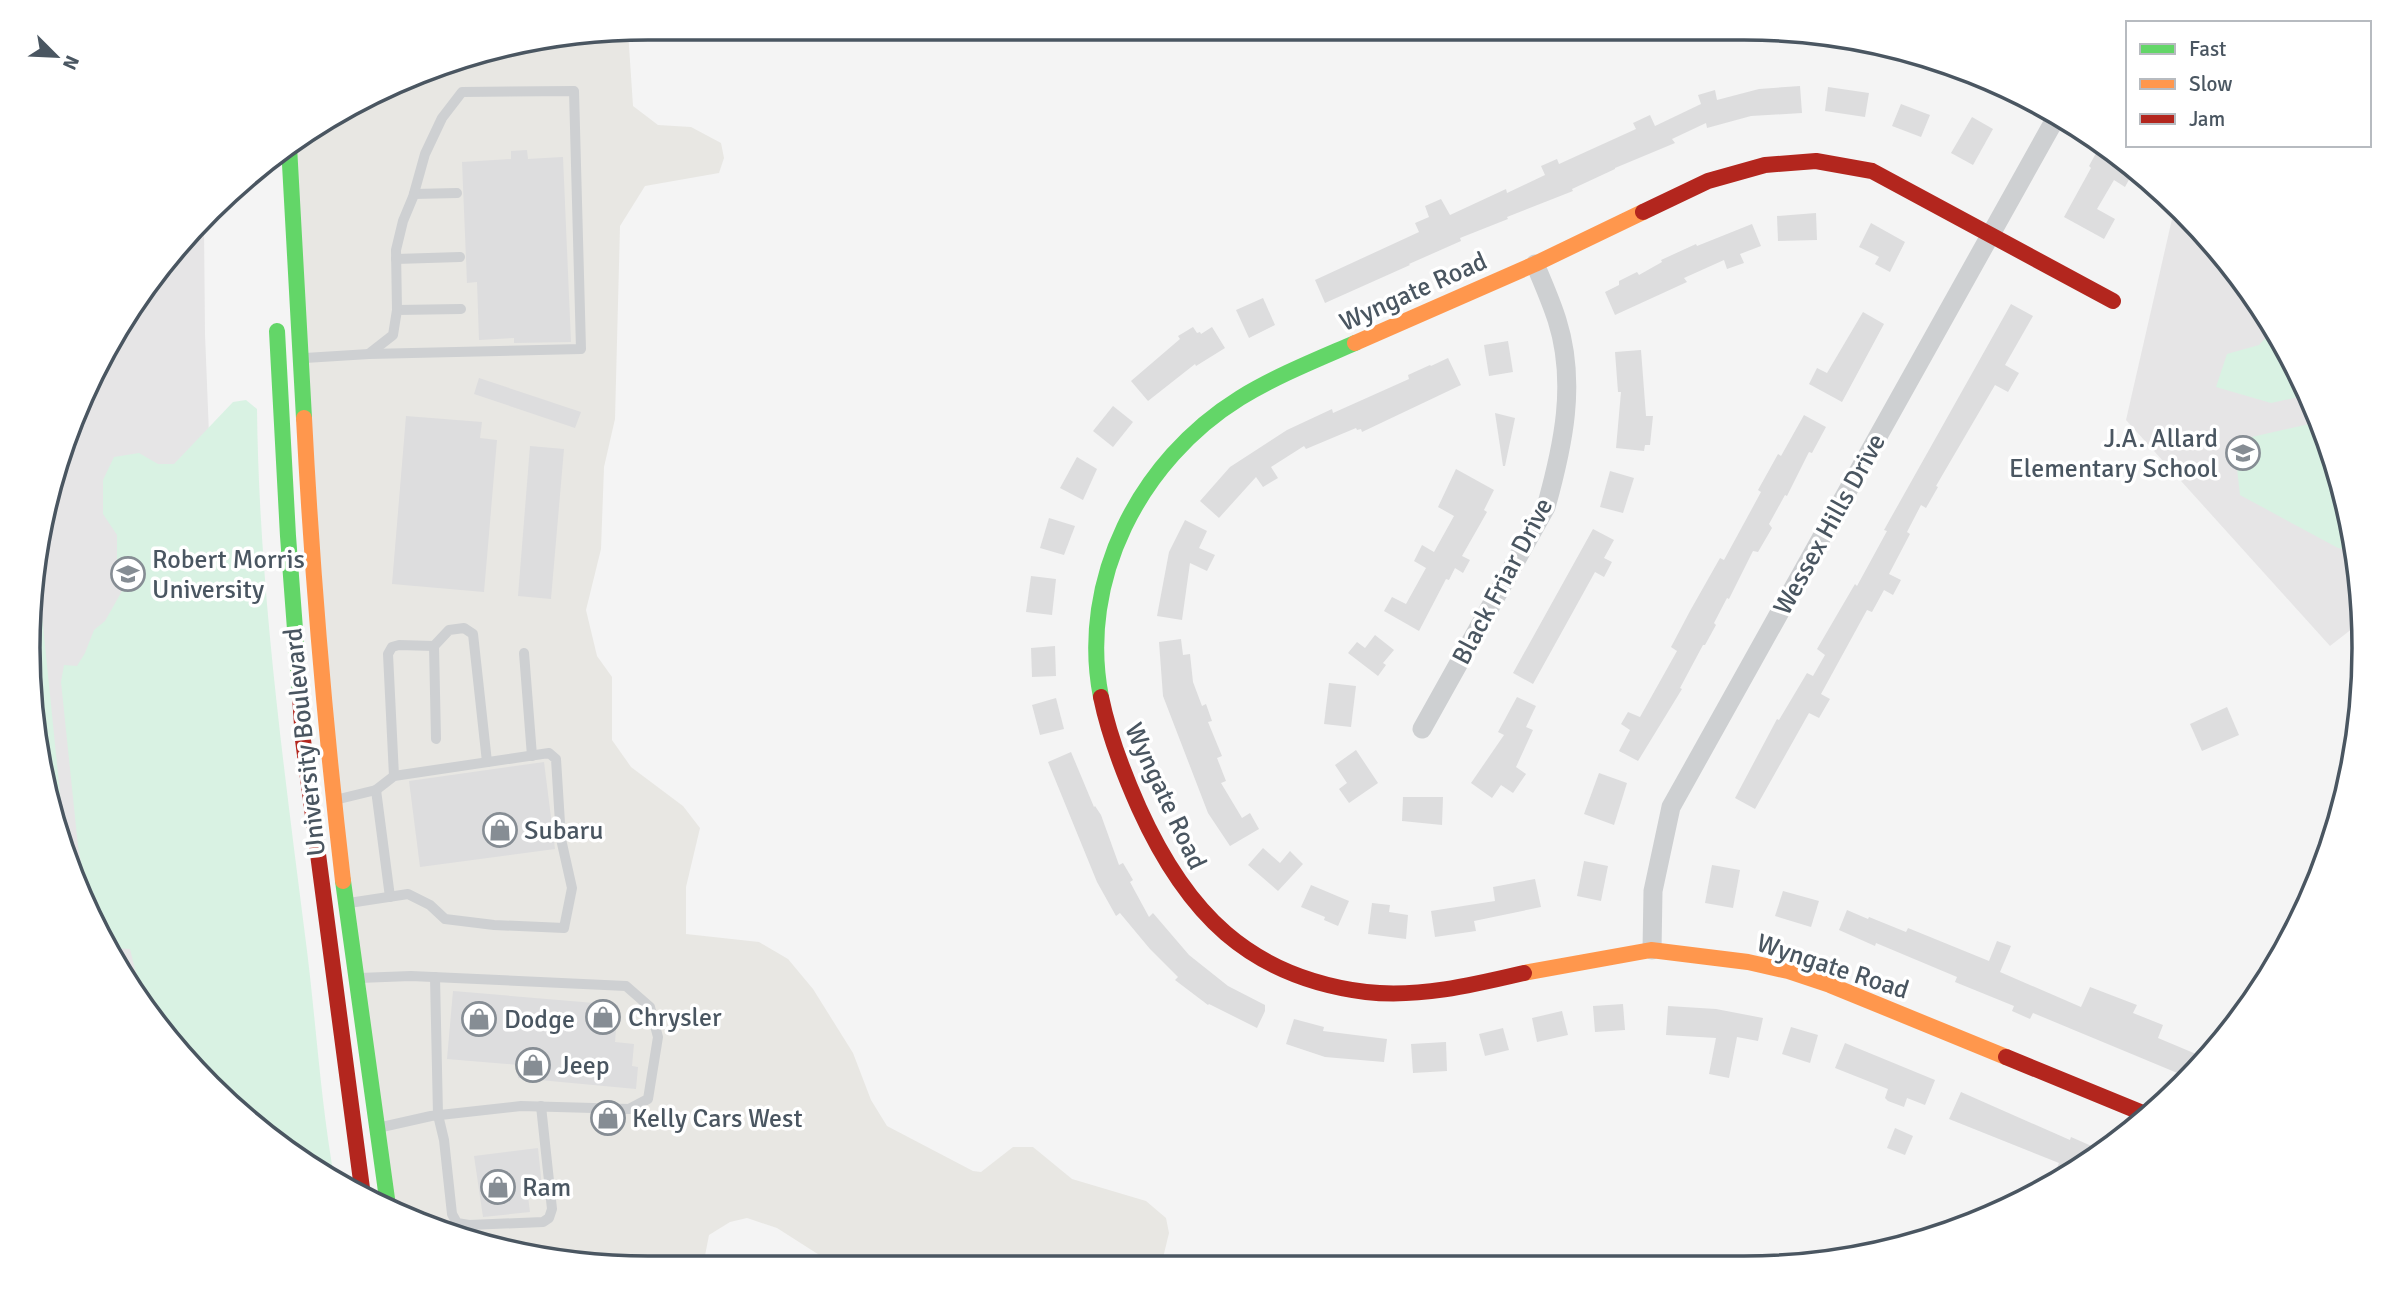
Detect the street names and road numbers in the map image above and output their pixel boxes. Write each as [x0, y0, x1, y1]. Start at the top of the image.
street label: Wyngate Road [1335, 245, 1492, 339]
street label: Wessex Hills Drive [1767, 428, 1893, 621]
street label: Black Friar Drive [1446, 493, 1560, 670]
street label: University Boulevard [277, 626, 333, 858]
street label: Wyngate Road [1117, 718, 1213, 875]
street label: Wyngate Road [1753, 927, 1913, 1007]

